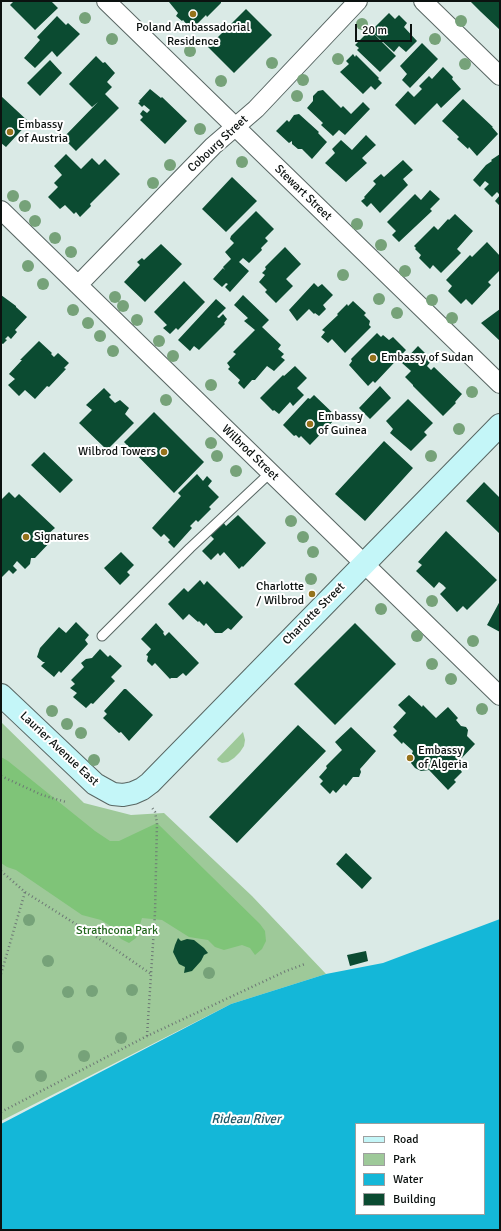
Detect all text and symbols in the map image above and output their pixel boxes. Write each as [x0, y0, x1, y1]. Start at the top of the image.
marker: Poland Ambassadorial Residence [188, 9, 198, 19]
scale bar [357, 16, 414, 42]
place label: Poland Ambassadorial Residence [136, 21, 250, 49]
text: 20 m [362, 23, 387, 38]
street label: Cobourg Street [185, 112, 251, 176]
place label: Embassy of Austria [18, 118, 68, 146]
marker: Embassy of Austria [5, 127, 15, 137]
street label: Stewart Street [271, 162, 335, 224]
place label: Embassy of Sudan [381, 351, 474, 365]
marker: Embassy of Sudan [368, 353, 378, 363]
place label: Embassy of Guinea [318, 410, 367, 438]
marker: Embassy of Guinea [305, 419, 315, 429]
street label: Wilbrod Street [218, 422, 282, 484]
place label: Wilbrod Towers [78, 445, 156, 459]
marker: Wilbrod Towers [159, 447, 169, 457]
place label: Signatures [34, 530, 89, 544]
marker: Signatures [21, 532, 31, 542]
place label: Charlotte / Wilbrod [256, 580, 304, 608]
street label: Charlotte Street [280, 580, 348, 648]
marker: Charlotte / Wilbrod [307, 589, 317, 599]
street label: Laurier Avenue East [17, 709, 101, 789]
place label: Embassy of Algeria [418, 744, 468, 772]
marker: Embassy of Algeria [405, 753, 415, 763]
park label: Strathcona Park [76, 924, 158, 938]
water label: Rideau River [211, 1112, 281, 1128]
legend [355, 1123, 485, 1215]
text: Road [393, 1132, 419, 1147]
text: Park [393, 1152, 416, 1167]
text: Water [393, 1172, 423, 1187]
text: Building [393, 1192, 436, 1207]

